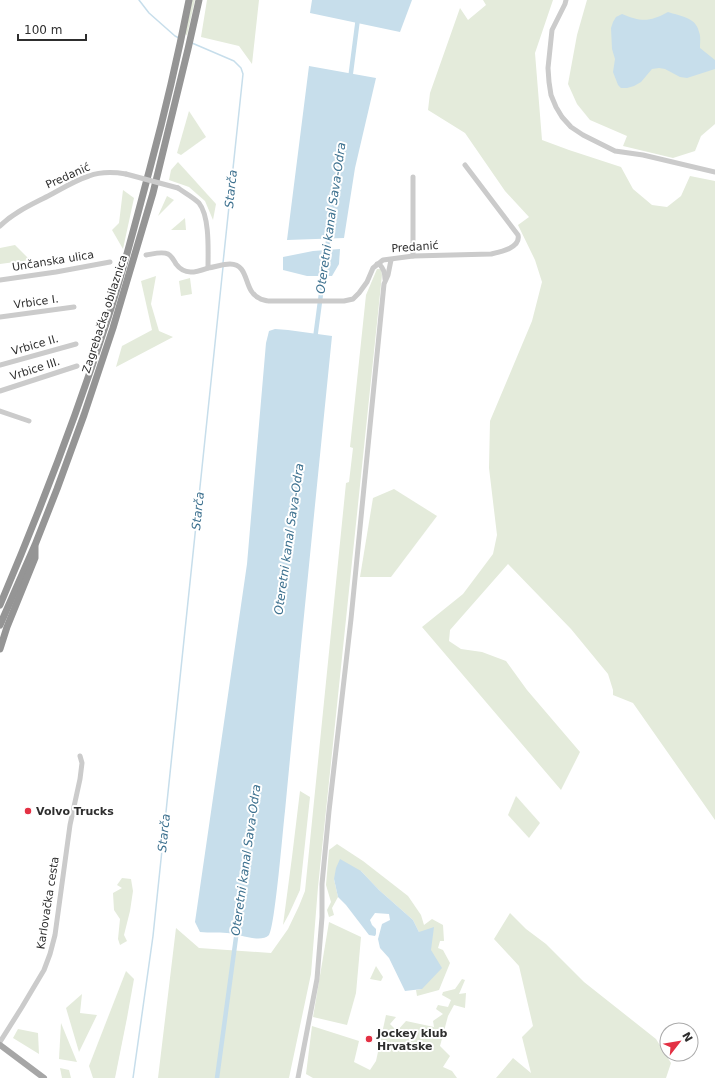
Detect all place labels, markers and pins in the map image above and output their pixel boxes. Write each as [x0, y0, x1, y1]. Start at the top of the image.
place label: Volvo Trucks [36, 805, 114, 818]
marker: Volvo Trucks [23, 806, 33, 816]
place label: Jockey klub Hrvatske [376, 1027, 448, 1053]
marker: Jockey klub Hrvatske [364, 1034, 374, 1044]

